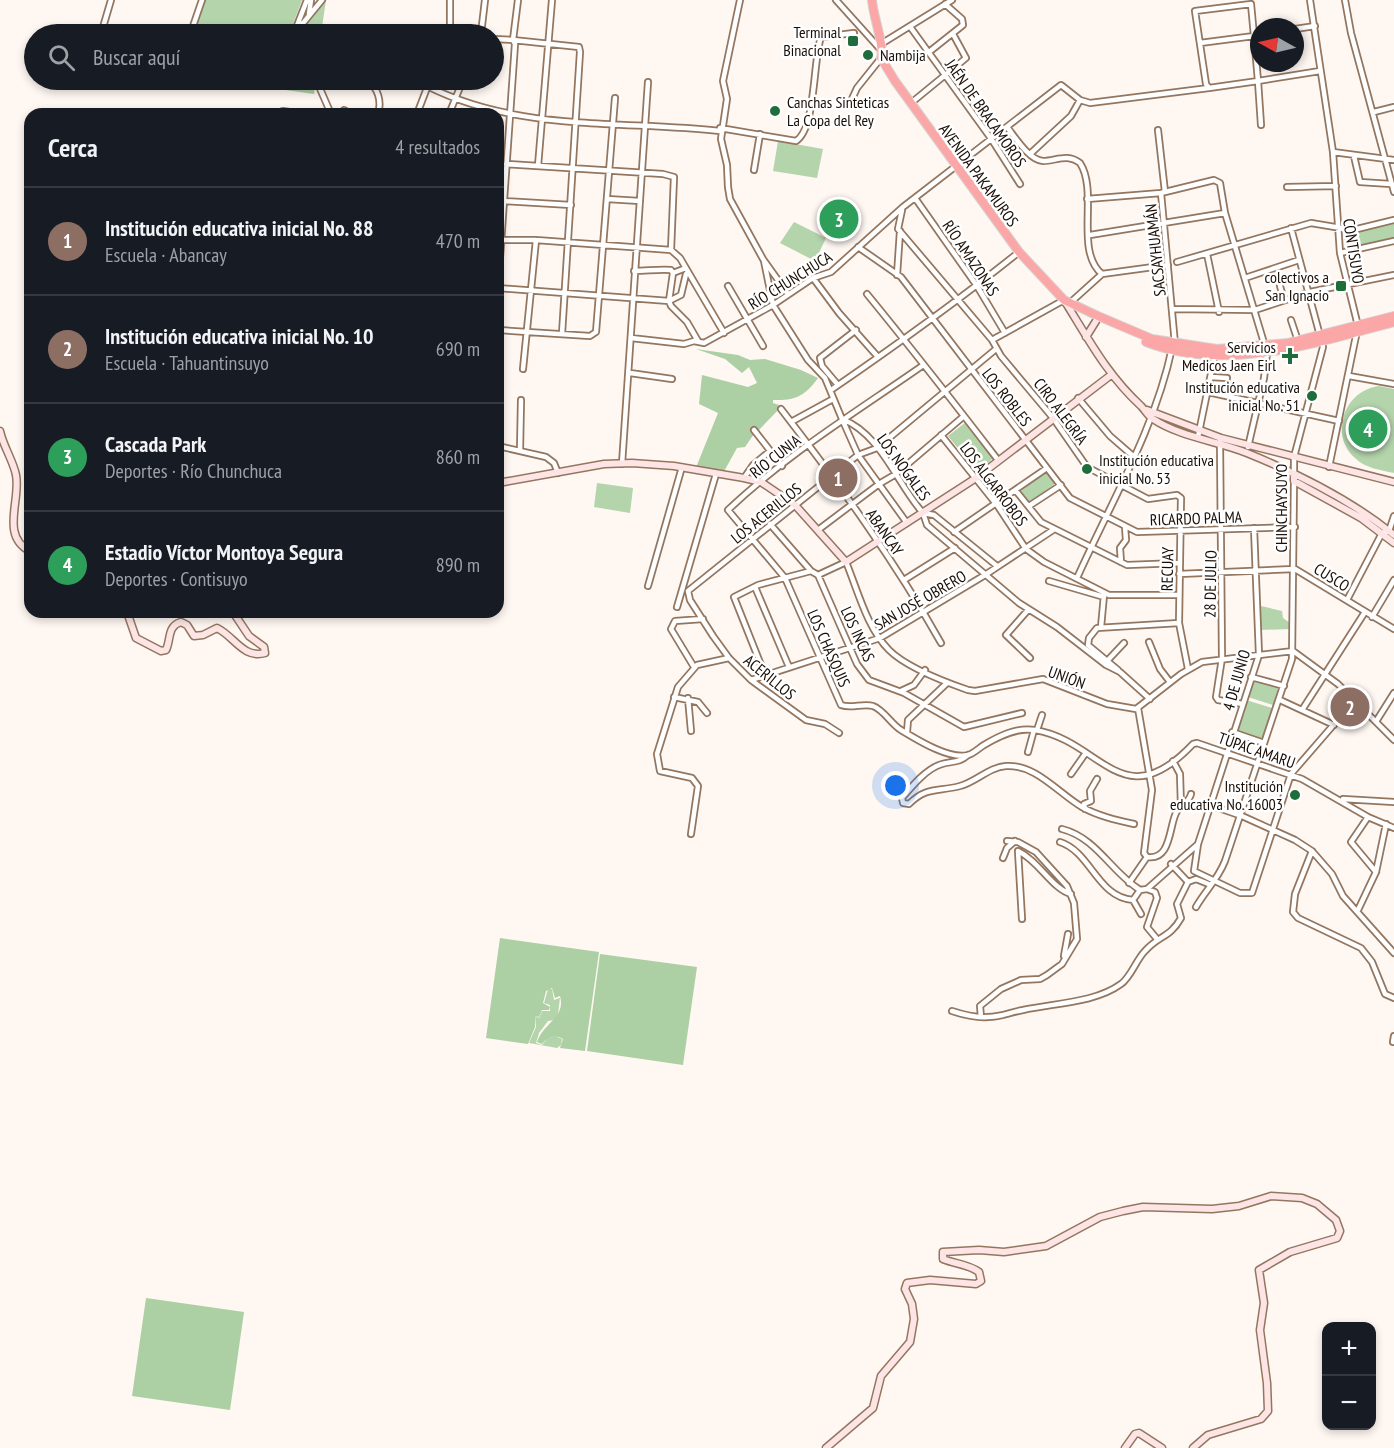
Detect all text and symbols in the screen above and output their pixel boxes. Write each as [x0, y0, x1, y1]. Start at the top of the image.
north arrow [1250, 18, 1304, 72]
place label: Terminal Binacional [783, 22, 841, 60]
search box [24, 24, 504, 90]
marker: Terminal Binacional [846, 34, 860, 48]
icon: search [45, 41, 78, 74]
text: Buscar aquí [93, 43, 180, 71]
place label: Nambija [880, 45, 926, 65]
marker: Nambija [861, 48, 875, 62]
street label: JAÉN DE BRACAMOROS [941, 54, 1031, 171]
place label: Canchas Sinteticas La Copa del Rey [787, 92, 889, 130]
marker: Canchas Sinteticas La Copa del Rey [768, 104, 782, 118]
street label: AVENIDA PAKAMUROS [935, 120, 1023, 231]
text: Cerca [48, 131, 98, 164]
text: 4 resultados [395, 134, 480, 160]
pin: 3 [820, 196, 858, 242]
street label: SACSAYHUAMÁN [1140, 203, 1170, 297]
text: Institución educativa inicial No. 88 [105, 214, 373, 242]
street label: RÍO AMAZONAS [938, 216, 1004, 300]
street label: CONTISUYO [1339, 217, 1369, 285]
text: 1 [63, 228, 72, 254]
text: 470 m [436, 228, 480, 254]
text: Escuela · Abancay [105, 242, 227, 268]
street label: RÍO CHUNCHUCA [744, 246, 836, 314]
place label: colectivos a San Ignacio [1265, 267, 1329, 305]
marker: colectivos a San Ignacio [1334, 279, 1348, 293]
text: Institución educativa inicial No. 10 [105, 322, 373, 350]
text: 2 [63, 336, 72, 362]
text: 690 m [436, 336, 480, 362]
place label: Servicios Medicos Jaen Eirl [1182, 337, 1276, 375]
marker: Servicios Medicos Jaen Eirl [1281, 347, 1299, 365]
text: Escuela · Tahuantinsuyo [105, 350, 269, 376]
street label: LOS ROBLES [978, 364, 1036, 430]
street label: CIRO ALEGRÍA [1030, 374, 1093, 448]
place label: Institución educativa inicial No. 51 [1185, 377, 1300, 415]
marker: Institución educativa inicial No. 51 [1305, 389, 1319, 403]
pin: 4 [1348, 406, 1388, 452]
text: Cascada Park [105, 430, 206, 458]
street label: RÍO CUNIA [746, 430, 805, 482]
street label: LOS NOGALES [873, 430, 935, 505]
street label: LOS ALGARROBOS [956, 438, 1032, 530]
text: 3 [63, 444, 72, 470]
text: 860 m [436, 444, 480, 470]
place label: Institución educativa inicial No. 53 [1099, 450, 1214, 488]
pin: 1 [818, 456, 858, 500]
text: Deportes · Río Chunchuca [105, 458, 282, 484]
marker: Institución educativa inicial No. 53 [1080, 462, 1094, 476]
street label: CHINCHAYSUYO [1271, 463, 1291, 552]
street label: LOS ACERILLOS [727, 478, 805, 548]
street label: ABANCAY [862, 505, 909, 560]
street label: RICARDO PALMA [1149, 506, 1243, 530]
text: Estadio Víctor Montoya Segura [105, 538, 343, 566]
street label: RECUAY [1157, 546, 1177, 591]
street label: 28 DE JULIO [1199, 550, 1221, 618]
text: 4 [63, 552, 72, 578]
text: 890 m [436, 552, 480, 578]
street label: CUSCO [1310, 558, 1354, 596]
street label: SAN JOSÉ OBRERO [870, 565, 970, 634]
text: Deportes · Contisuyo [105, 566, 248, 592]
street label: LOS INCAS [837, 603, 879, 665]
street label: LOS CHASQUIS [803, 606, 855, 690]
street label: 4 DE JUNIO [1218, 647, 1254, 713]
street label: ACERILLOS [740, 650, 800, 704]
street label: UNIÓN [1046, 661, 1088, 693]
pin: 2 [1330, 684, 1370, 730]
street label: TÚPAC AMARU [1216, 727, 1298, 773]
your location [881, 771, 910, 800]
place label: Institución educativa No. 16003 [1170, 776, 1283, 814]
marker: Institución educativa No. 16003 [1288, 788, 1302, 802]
map controls [1322, 1322, 1376, 1430]
button: + [1322, 1322, 1376, 1376]
button: − [1322, 1376, 1376, 1430]

